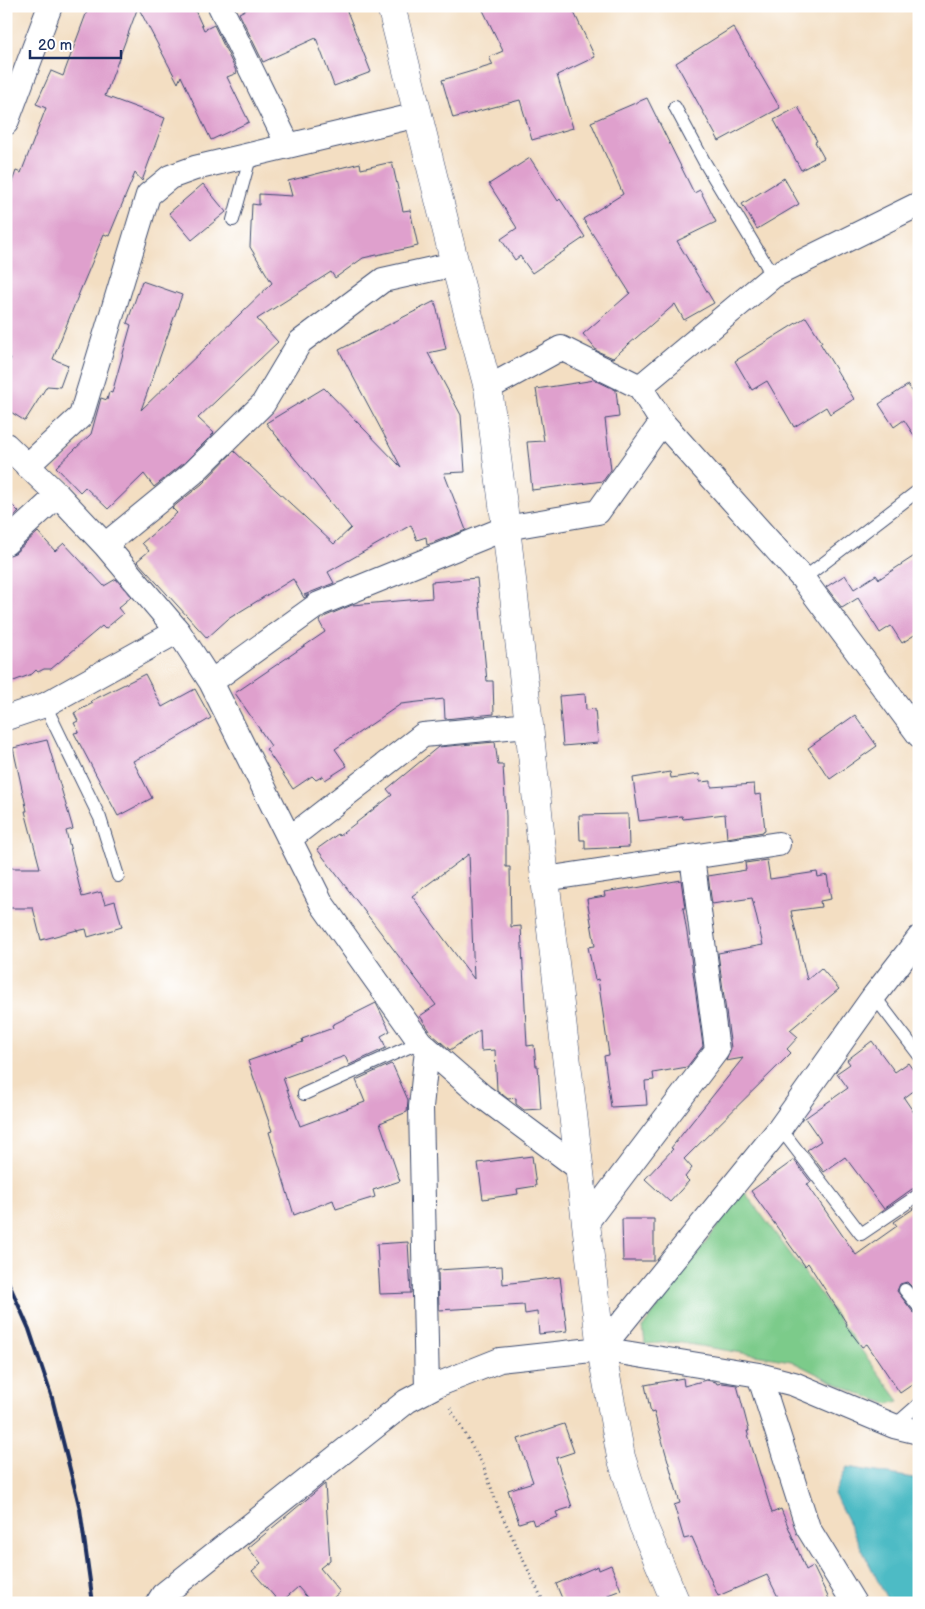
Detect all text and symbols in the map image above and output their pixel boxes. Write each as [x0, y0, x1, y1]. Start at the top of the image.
scale bar [30, 28, 121, 60]
text: 20 m [38, 36, 72, 55]

